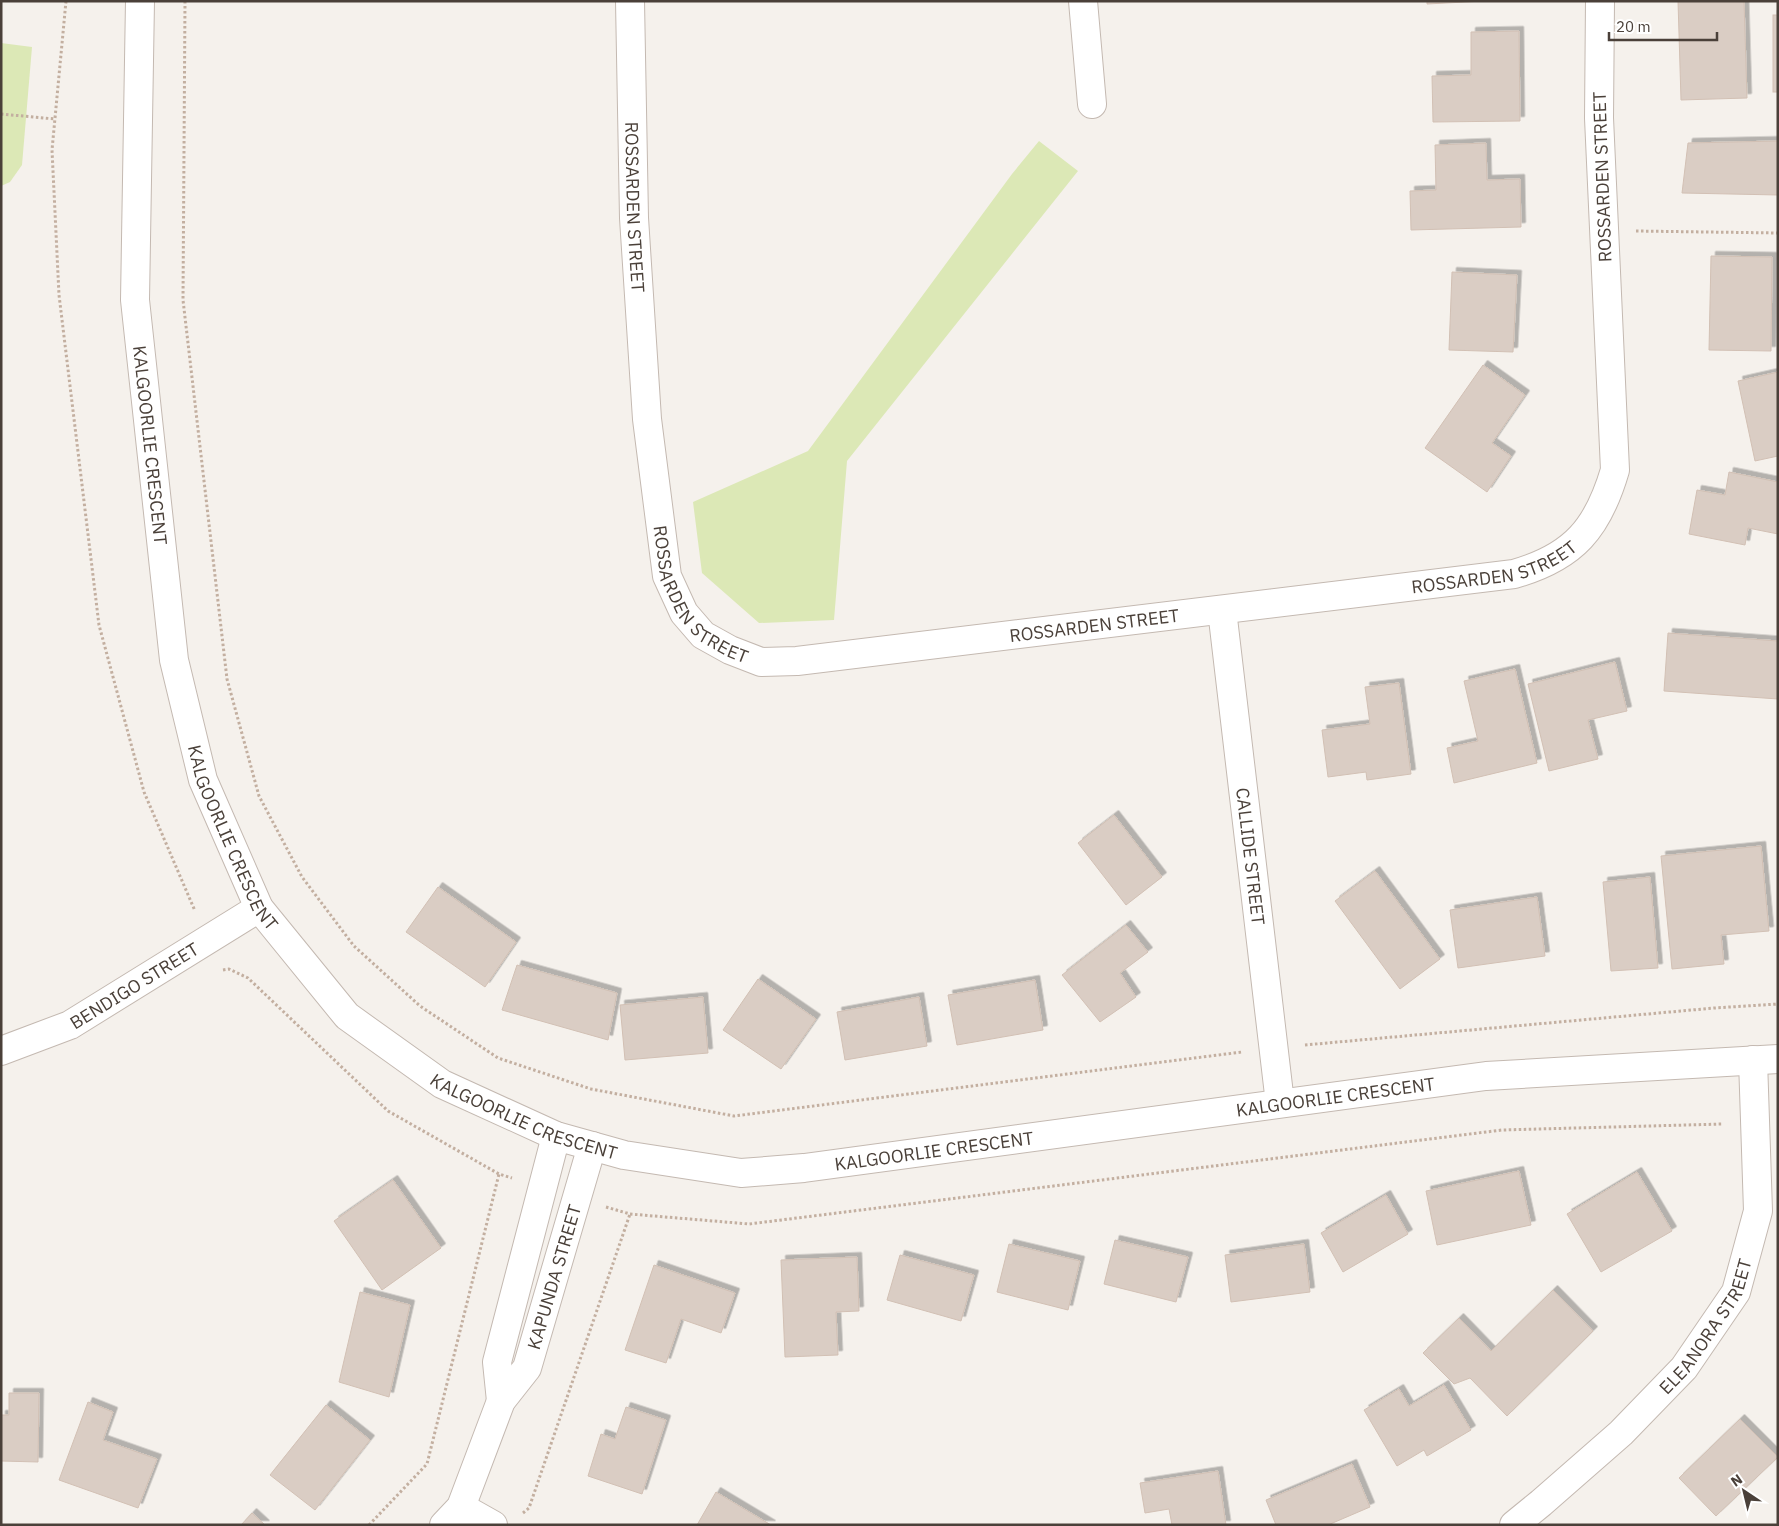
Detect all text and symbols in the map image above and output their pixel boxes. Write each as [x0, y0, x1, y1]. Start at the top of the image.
scale bar [1609, 10, 1716, 42]
text: 20 m [1616, 17, 1651, 36]
street label: ROSSARDEN STREET [1588, 91, 1616, 263]
street label: ROSSARDEN STREET [621, 121, 650, 293]
street label: KALGOORLIE CRESCENT [128, 344, 173, 546]
street label: ROSSARDEN STREET [649, 524, 752, 668]
street label: ROSSARDEN STREET [1410, 535, 1581, 598]
street label: ROSSARDEN STREET [1008, 603, 1180, 647]
street label: KALGOORLIE CRESCENT [183, 743, 284, 935]
street label: CALLIDE STREET [1231, 786, 1270, 926]
street label: BENDIGO STREET [65, 937, 203, 1034]
street label: KALGOORLIE CRESCENT [426, 1068, 620, 1164]
street label: KALGOORLIE CRESCENT [1234, 1072, 1436, 1121]
street label: KALGOORLIE CRESCENT [833, 1126, 1035, 1175]
street label: KAPUNDA STREET [522, 1202, 586, 1352]
street label: ELEANORA STREET [1654, 1256, 1756, 1399]
north arrow [1719, 1466, 1769, 1516]
text: N [1727, 1470, 1746, 1491]

